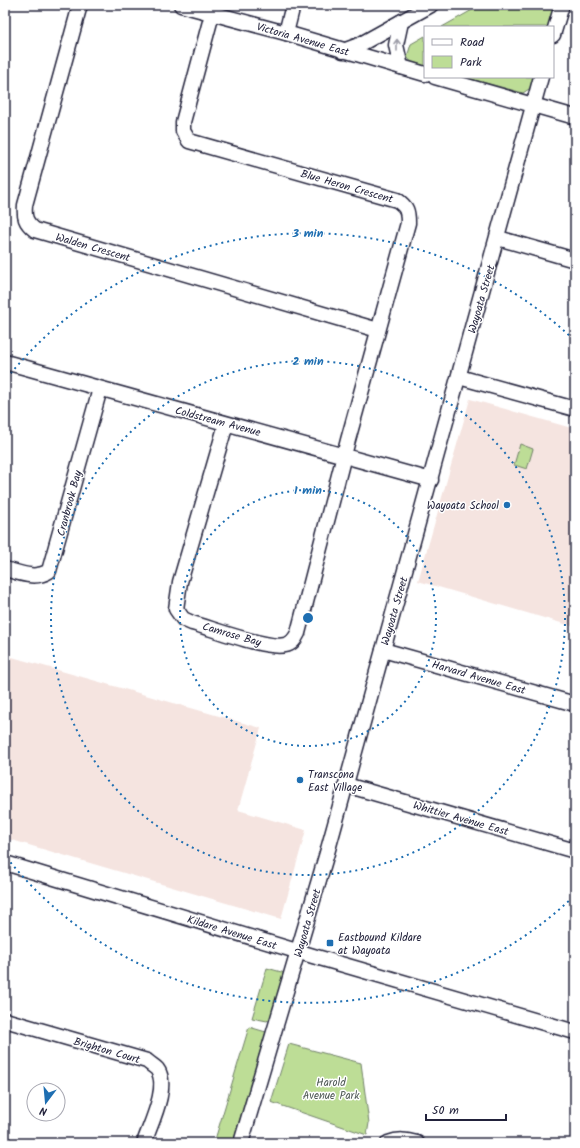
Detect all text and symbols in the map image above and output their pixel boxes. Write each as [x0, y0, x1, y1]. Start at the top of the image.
street label: Victoria Avenue East [254, 18, 352, 62]
legend [424, 26, 554, 78]
text: Road [460, 33, 485, 52]
one-way arrow [393, 38, 401, 51]
text: Park [460, 53, 482, 72]
street label: Blue Heron Crescent [298, 165, 396, 209]
text: 3 min [292, 224, 324, 243]
street label: Walden Crescent [53, 229, 133, 267]
street label: Wayoata Street [464, 262, 501, 336]
text: 2 min [292, 352, 324, 371]
street label: Coldstream Avenue [173, 402, 263, 442]
street label: Cranbrook Bay [53, 468, 88, 538]
text: 1 min [294, 481, 322, 500]
place label: Wayoata School [427, 497, 499, 515]
marker: Wayoata School [502, 500, 512, 510]
street label: Wayoata Street [377, 574, 414, 648]
centre of rings [301, 611, 315, 625]
street label: Camrose Bay [200, 618, 264, 652]
street label: Harvard Avenue East [430, 656, 528, 700]
place label: Transcona East Village [308, 766, 362, 797]
marker: Transcona East Village [295, 775, 305, 785]
street label: Whittier Avenue East [411, 797, 511, 841]
street label: Wayoata Street [290, 886, 327, 960]
street label: Kildare Avenue East [185, 911, 279, 955]
place label: Eastbound Kildare at Wayoata [338, 929, 421, 960]
marker: Eastbound Kildare at Wayoata [325, 938, 335, 948]
street label: Brighton Court [71, 1033, 143, 1069]
park label: Harold Avenue Park [303, 1074, 360, 1105]
north arrow [26, 1082, 66, 1122]
scale bar [426, 1096, 506, 1122]
text: N [38, 1101, 49, 1120]
text: 50 m [432, 1101, 459, 1120]

